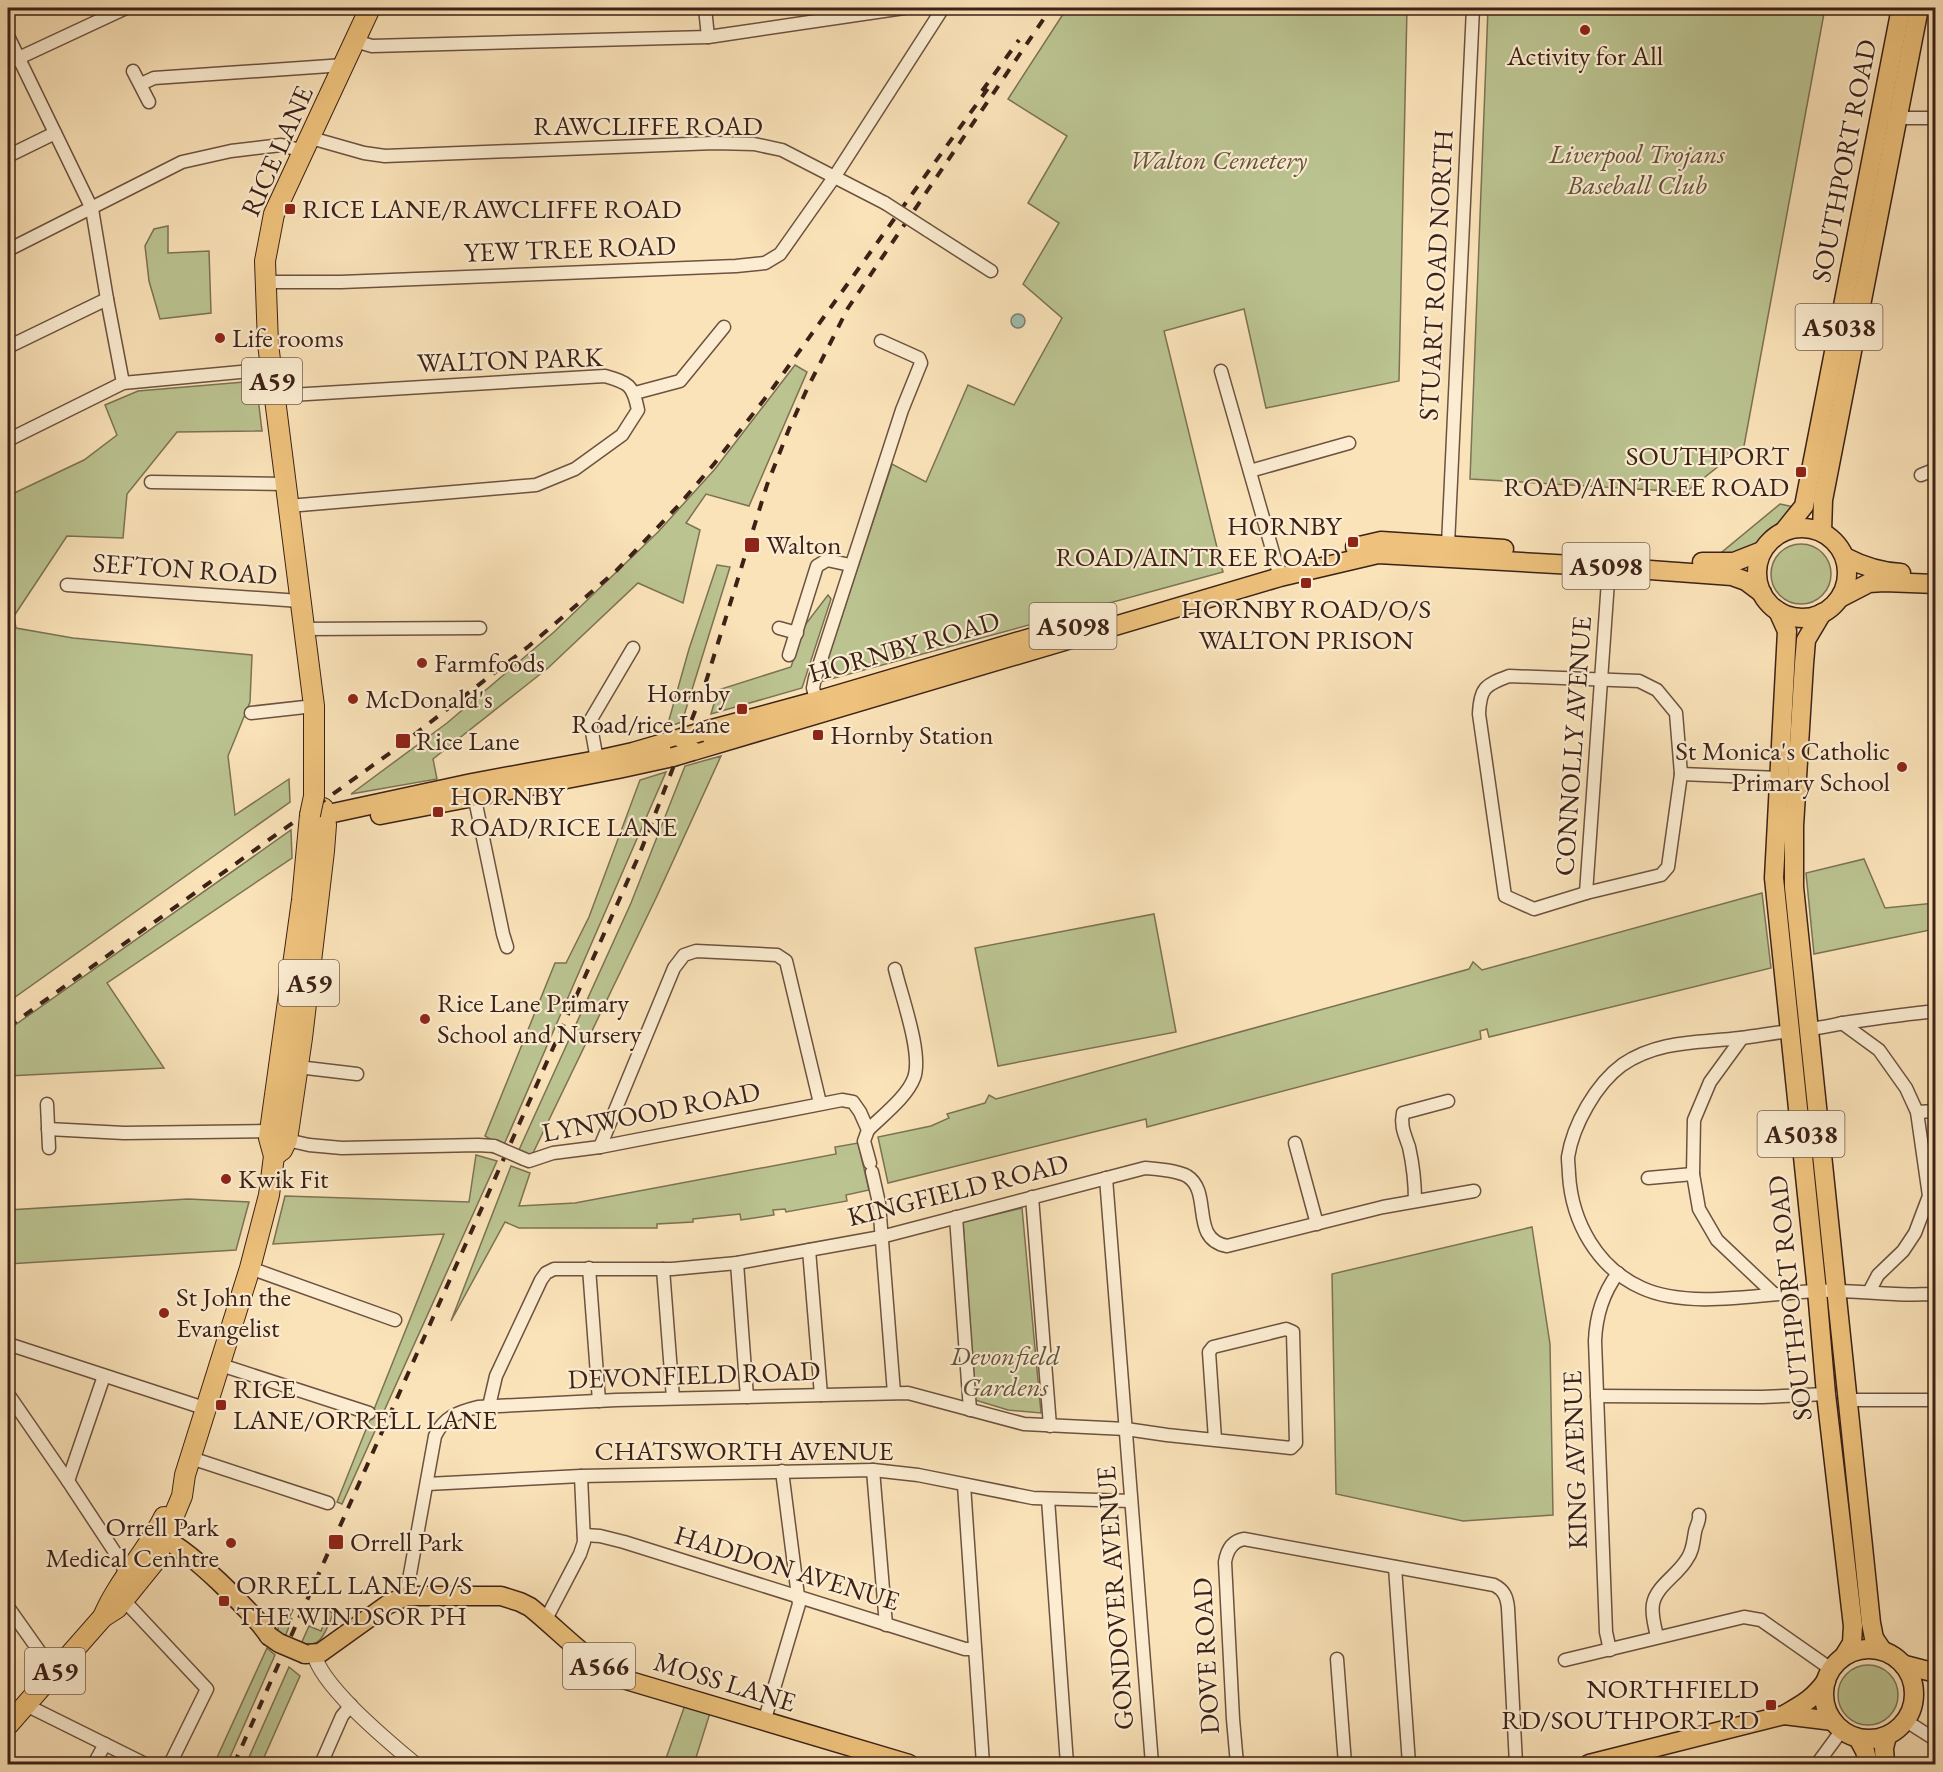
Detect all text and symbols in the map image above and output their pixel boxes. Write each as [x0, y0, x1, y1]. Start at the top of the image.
marker: Activity for All [1578, 23, 1592, 37]
street label: SOUTHPORT ROAD [1803, 36, 1884, 285]
place label: Activity for All [1506, 38, 1663, 73]
street label: RICE LANE [232, 80, 321, 222]
street label: RAWCLIFFE ROAD [533, 108, 763, 143]
street label: STUART ROAD NORTH [1410, 129, 1461, 421]
park label: Liverpool Trojans Baseball Club [1548, 136, 1725, 202]
park label: Walton Cemetery [1129, 142, 1307, 177]
place label: RICE LANE/RAWCLIFFE ROAD [302, 191, 682, 226]
marker: RICE LANE/RAWCLIFFE ROAD [283, 202, 297, 216]
street label: YEW TREE ROAD [463, 227, 677, 270]
road number: A5038 [1796, 304, 1882, 350]
place label: Life rooms [232, 320, 344, 355]
marker: Life rooms [213, 331, 227, 345]
street label: WALTON PARK [416, 339, 604, 380]
road number: A59 [242, 358, 302, 404]
place label: SOUTHPORT ROAD/AINTREE ROAD [1504, 438, 1790, 504]
marker: SOUTHPORT ROAD/AINTREE ROAD [1794, 465, 1808, 479]
place label: HORNBY ROAD/AINTREE ROAD [1056, 508, 1342, 574]
place label: Walton [766, 527, 841, 562]
marker: HORNBY ROAD/AINTREE ROAD [1346, 535, 1360, 549]
marker: Walton [743, 536, 761, 554]
road number: A5098 [1562, 543, 1650, 589]
street label: SEFTON ROAD [92, 545, 278, 592]
marker: HORNBY ROAD/O/S WALTON PRISON [1299, 576, 1313, 590]
place label: HORNBY ROAD/O/S WALTON PRISON [1181, 591, 1431, 657]
street label: HORNBY ROAD [804, 602, 1004, 691]
road number: A5098 [1030, 603, 1116, 649]
street label: CONNOLLY AVENUE [1546, 615, 1599, 877]
place label: Farmfoods [434, 645, 545, 680]
marker: Farmfoods [415, 656, 429, 670]
place label: Hornby Road/rice Lane [571, 675, 730, 741]
place label: McDonald's [365, 681, 493, 716]
marker: McDonald's [346, 692, 360, 706]
marker: Hornby Road/rice Lane [735, 702, 749, 716]
place label: Hornby Station [830, 717, 994, 752]
place label: Rice Lane [416, 723, 520, 758]
marker: Hornby Station [811, 728, 825, 742]
marker: Rice Lane [394, 732, 412, 750]
place label: St Monica's Catholic Primary School [1675, 733, 1890, 799]
marker: St Monica's Catholic Primary School [1895, 760, 1909, 774]
place label: HORNBY ROAD/RICE LANE [450, 778, 677, 844]
marker: HORNBY ROAD/RICE LANE [431, 805, 445, 819]
road number: A59 [279, 960, 339, 1006]
place label: Rice Lane Primary School and Nursery [437, 985, 642, 1051]
marker: Rice Lane Primary School and Nursery [418, 1012, 432, 1026]
street label: LYNWOOD ROAD [539, 1073, 763, 1150]
road number: A5038 [1758, 1111, 1844, 1157]
street label: KINGFIELD ROAD [844, 1145, 1072, 1234]
place label: Kwik Fit [238, 1161, 329, 1196]
marker: Kwik Fit [219, 1172, 233, 1186]
street label: SOUTHPORT ROAD [1759, 1174, 1820, 1423]
place label: St John the Evangelist [176, 1279, 291, 1345]
marker: St John the Evangelist [157, 1306, 171, 1320]
park label: Devonfield Gardens [949, 1338, 1061, 1404]
street label: DEVONFIELD ROAD [567, 1353, 821, 1396]
street label: KING AVENUE [1554, 1370, 1595, 1550]
place label: RICE LANE/ORRELL LANE [233, 1371, 497, 1437]
marker: RICE LANE/ORRELL LANE [214, 1398, 228, 1412]
street label: CHATSWORTH AVENUE [595, 1433, 893, 1468]
street label: GONDOVER AVENUE [1088, 1465, 1141, 1731]
place label: Orrell Park Medical Cenhtre [46, 1509, 219, 1575]
street label: HADDON AVENUE [670, 1517, 904, 1618]
place label: Orrell Park [350, 1524, 464, 1559]
marker: Orrell Park [327, 1533, 345, 1551]
marker: Orrell Park Medical Cenhtre [224, 1536, 238, 1550]
place label: ORRELL LANE/O/S THE WINDSOR PH [236, 1567, 472, 1633]
street label: DOVE ROAD [1184, 1577, 1227, 1735]
marker: ORRELL LANE/O/S THE WINDSOR PH [217, 1594, 231, 1608]
road number: A566 [563, 1643, 635, 1689]
street label: MOSS LANE [650, 1643, 800, 1720]
road number: A59 [25, 1648, 85, 1694]
place label: NORTHFIELD RD/SOUTHPORT RD [1501, 1671, 1759, 1737]
marker: NORTHFIELD RD/SOUTHPORT RD [1764, 1698, 1778, 1712]

